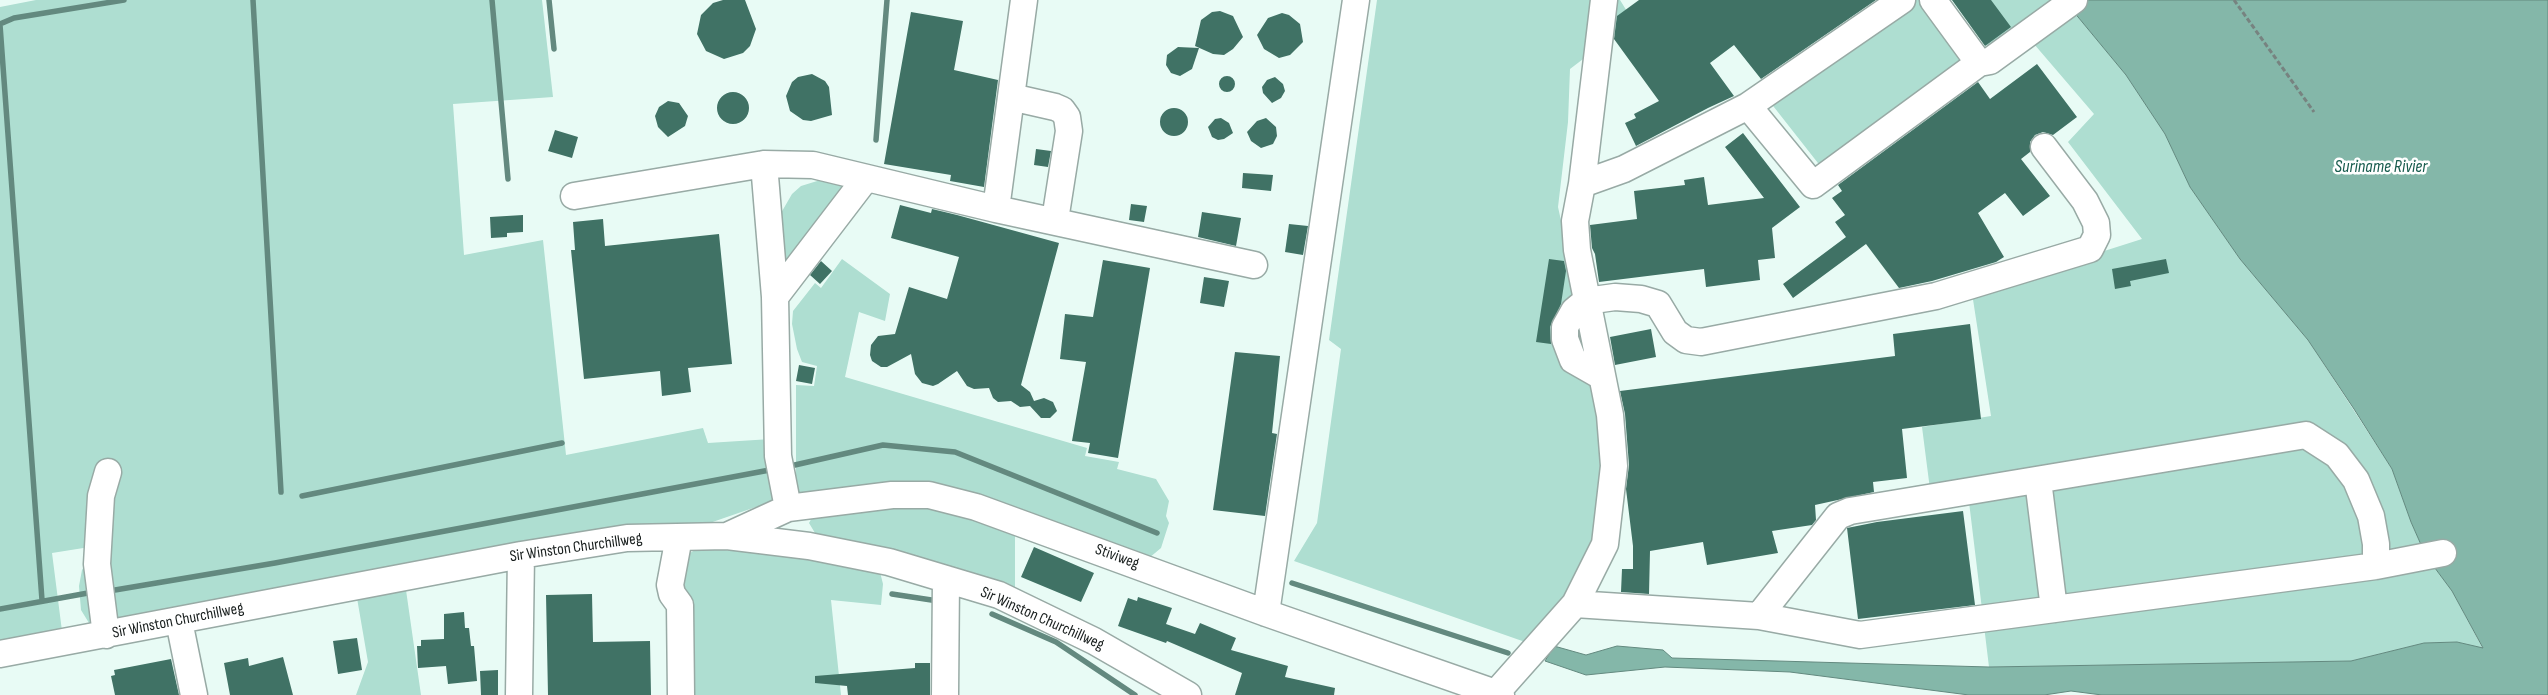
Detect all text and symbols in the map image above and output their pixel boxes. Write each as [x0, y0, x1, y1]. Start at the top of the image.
water label: Suriname Rivier [2335, 156, 2427, 178]
street label: Sir Winston Churchillweg [509, 529, 643, 567]
street label: Stiviweg [1092, 540, 1142, 574]
street label: Sir Winston Churchillweg [977, 583, 1107, 655]
street label: Sir Winston Churchillweg [111, 599, 245, 643]

